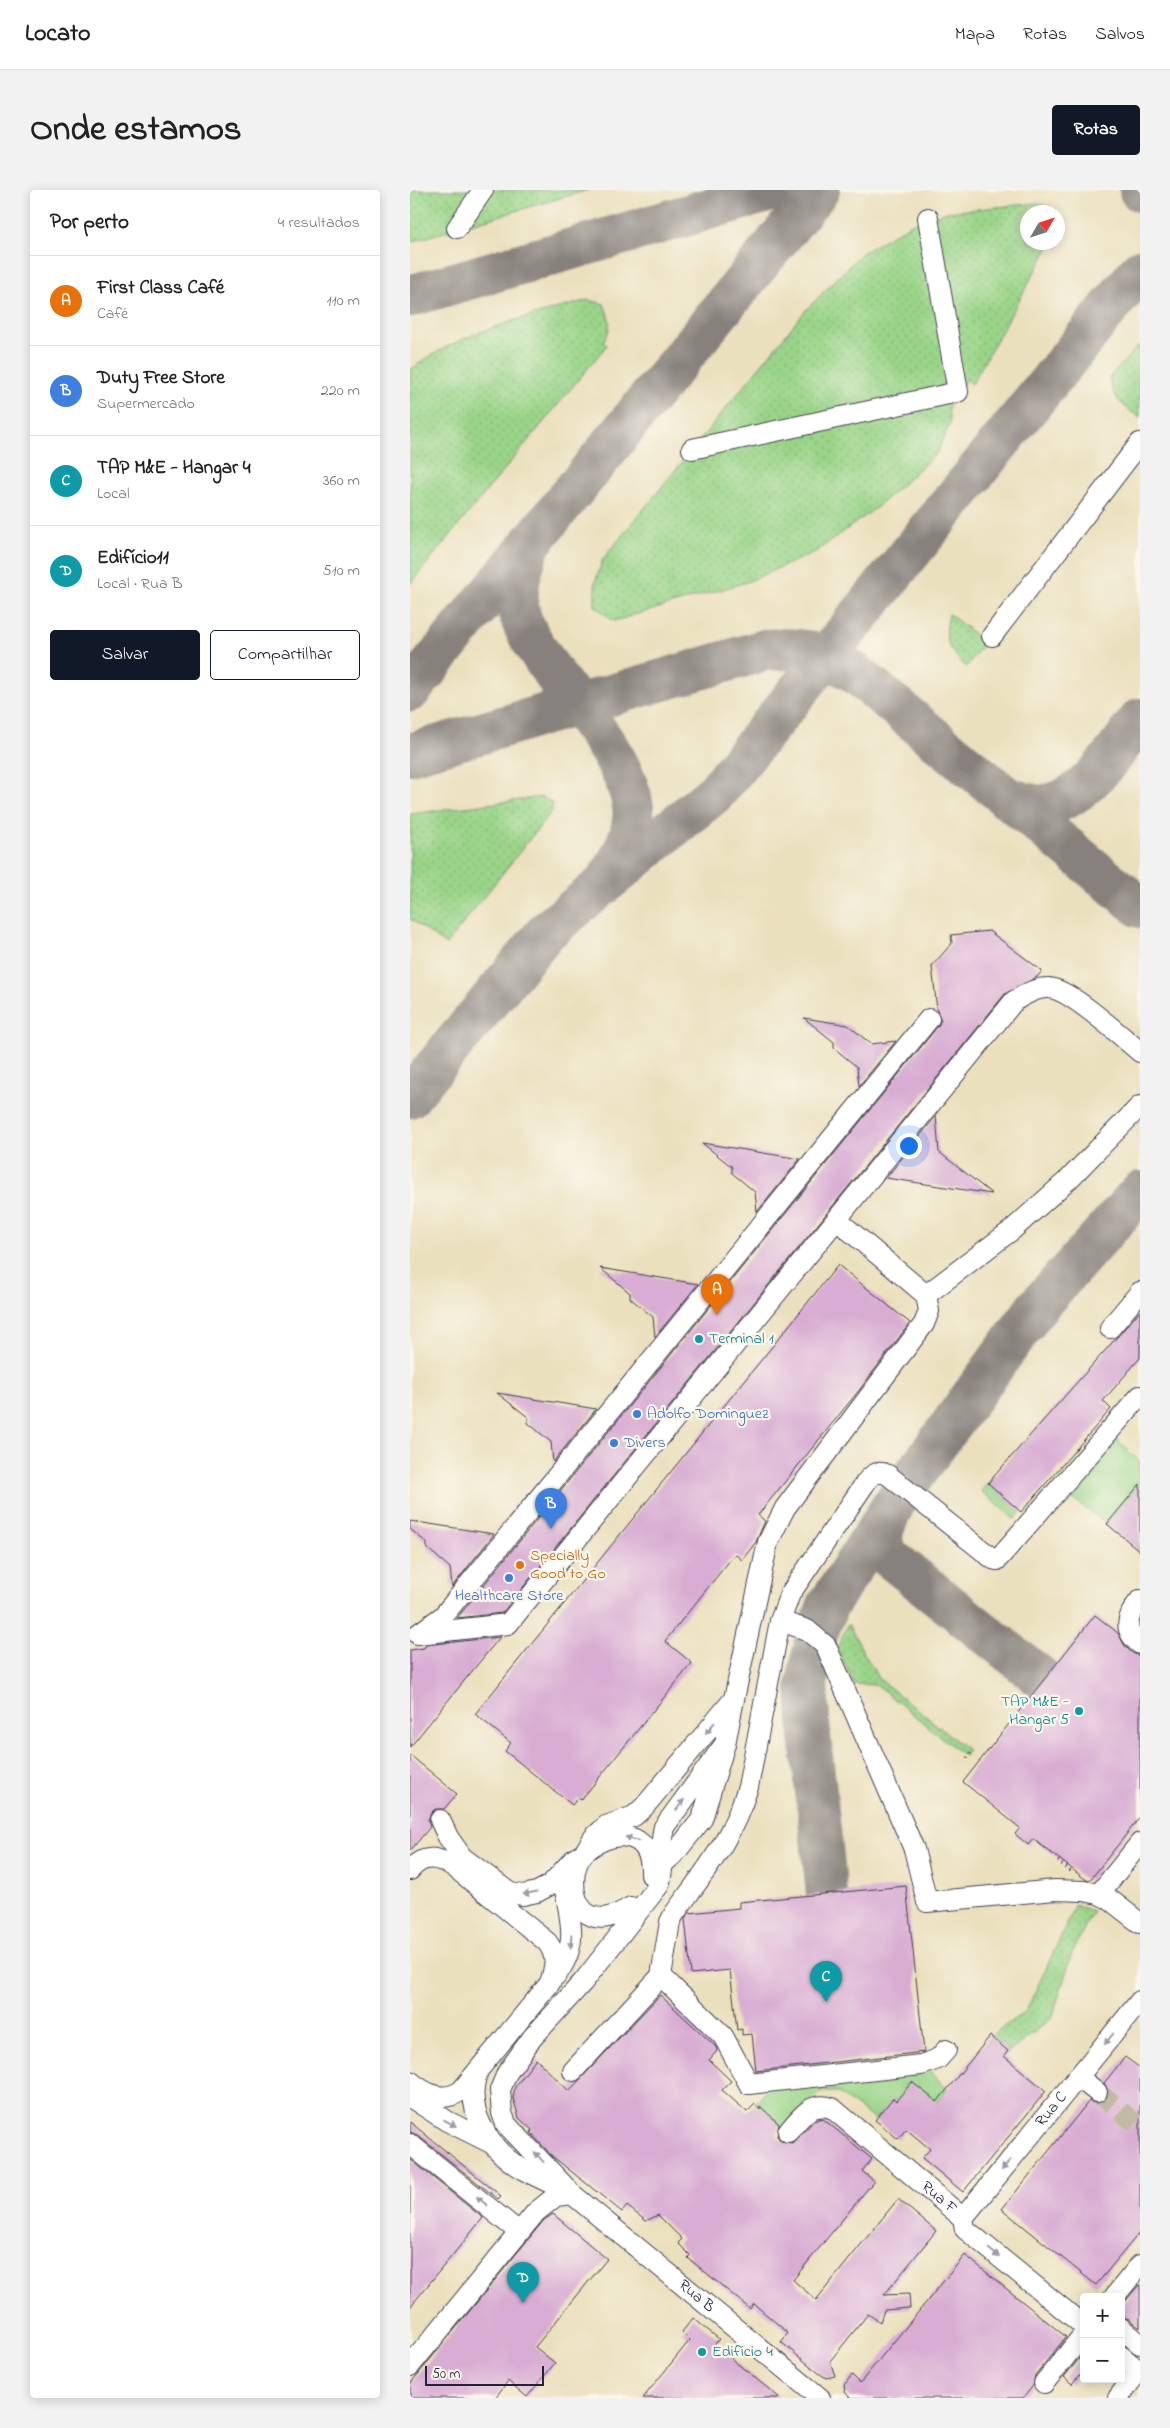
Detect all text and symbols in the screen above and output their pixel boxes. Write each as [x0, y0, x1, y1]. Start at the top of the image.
text: Locato [25, 17, 91, 52]
text: Mapa [955, 22, 995, 48]
text: Rotas [1023, 22, 1067, 48]
text: Salvos [1095, 22, 1145, 48]
text: Onde estamos [30, 105, 242, 156]
button: Rotas [1052, 105, 1140, 155]
north arrow [1020, 205, 1065, 250]
text: Por perto [50, 208, 129, 238]
text: 4 resultados [278, 211, 360, 235]
text: First Class Café [97, 275, 224, 302]
text: A [61, 289, 71, 313]
text: 110 m [326, 289, 360, 313]
text: Café [97, 302, 128, 326]
text: Duty Free Store [97, 365, 225, 392]
text: B [61, 379, 71, 403]
text: 220 m [321, 379, 360, 403]
text: Supermercado [97, 392, 195, 416]
text: TAP M&E - Hangar 4 [97, 455, 251, 482]
text: C [62, 469, 70, 493]
text: 360 m [323, 469, 360, 493]
text: Local [97, 482, 130, 506]
text: Edifício11 [97, 545, 169, 572]
text: D [60, 559, 72, 583]
text: 510 m [322, 559, 360, 583]
text: Local · Rua B [97, 572, 182, 596]
button: Salvar [50, 630, 200, 680]
button: Compartilhar [210, 630, 360, 680]
your location [896, 1133, 922, 1159]
pin: A [701, 1274, 733, 1315]
place label: Terminal 1 [709, 1327, 774, 1351]
marker: Terminal 1 [693, 1333, 705, 1345]
place label: Adolfo Dominguez [647, 1402, 769, 1426]
marker: Adolfo Dominguez [631, 1408, 643, 1420]
place label: Divers [623, 1431, 666, 1455]
marker: Divers [608, 1437, 620, 1449]
pin: B [535, 1488, 567, 1529]
place label: Specially Good to Go [530, 1544, 606, 1586]
marker: Specially Good to Go [514, 1559, 526, 1571]
marker: Healthcare Store [503, 1572, 515, 1584]
place label: Healthcare Store [455, 1584, 564, 1608]
place label: TAP M&E - Hangar 5 [1001, 1690, 1069, 1732]
marker: TAP M&E - Hangar 5 [1073, 1705, 1085, 1717]
one-way arrow [704, 1721, 715, 1734]
one-way arrow [675, 1799, 686, 1812]
one-way arrow [624, 1835, 639, 1843]
one-way arrow [523, 1889, 538, 1897]
one-way arrow [566, 1933, 574, 1949]
pin: C [810, 1961, 842, 2002]
one-way arrow [1104, 2032, 1115, 2045]
street label: Rua C [1030, 2086, 1073, 2132]
one-way arrow [443, 2119, 458, 2127]
one-way arrow [533, 2152, 545, 2164]
one-way arrow [1001, 2158, 1012, 2171]
street label: Rua F [916, 2175, 963, 2221]
one-way arrow [475, 2196, 488, 2207]
one-way arrow [987, 2247, 1000, 2258]
pin: D [507, 2262, 539, 2303]
street label: Rua B [673, 2274, 720, 2319]
map controls [1080, 2293, 1125, 2383]
button: + [1080, 2293, 1125, 2338]
button: − [1080, 2338, 1125, 2383]
place label: Edifício 4 [712, 2340, 773, 2364]
marker: Edifício 4 [696, 2346, 708, 2358]
scale bar [425, 2363, 544, 2386]
text: 50 m [432, 2364, 460, 2385]

